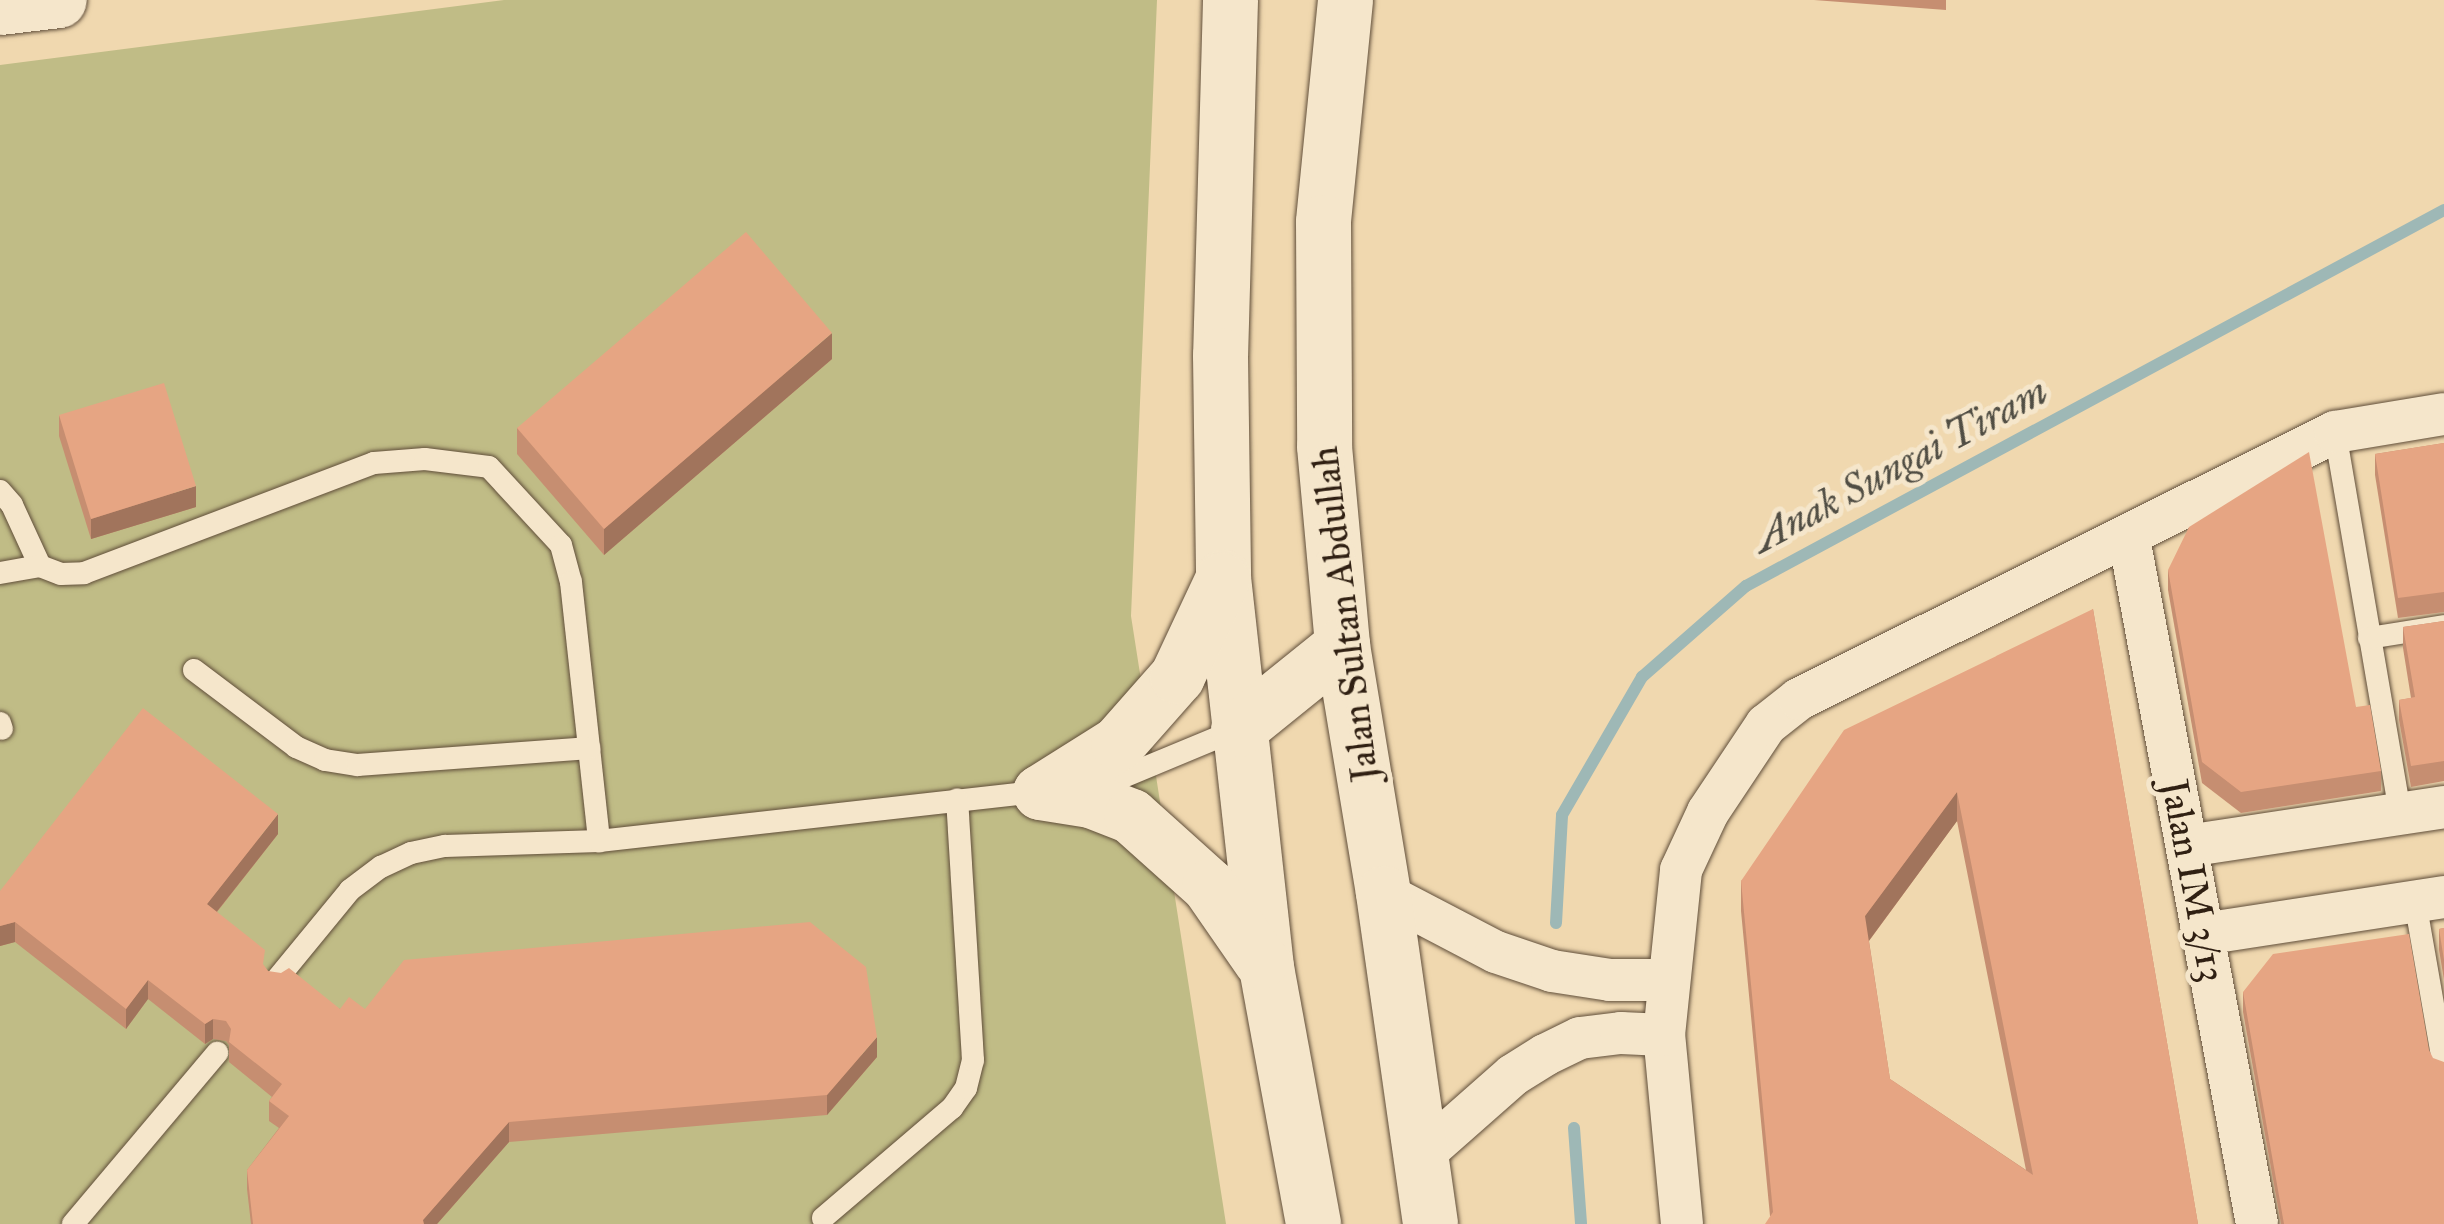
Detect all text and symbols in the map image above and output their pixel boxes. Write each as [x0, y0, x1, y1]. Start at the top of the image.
water label: Anak Sungai Tiram [1745, 367, 2055, 563]
street label: Jalan Sultan Abdullah [1302, 444, 1388, 784]
street label: Jalan IM 3/13 [2151, 776, 2235, 986]

